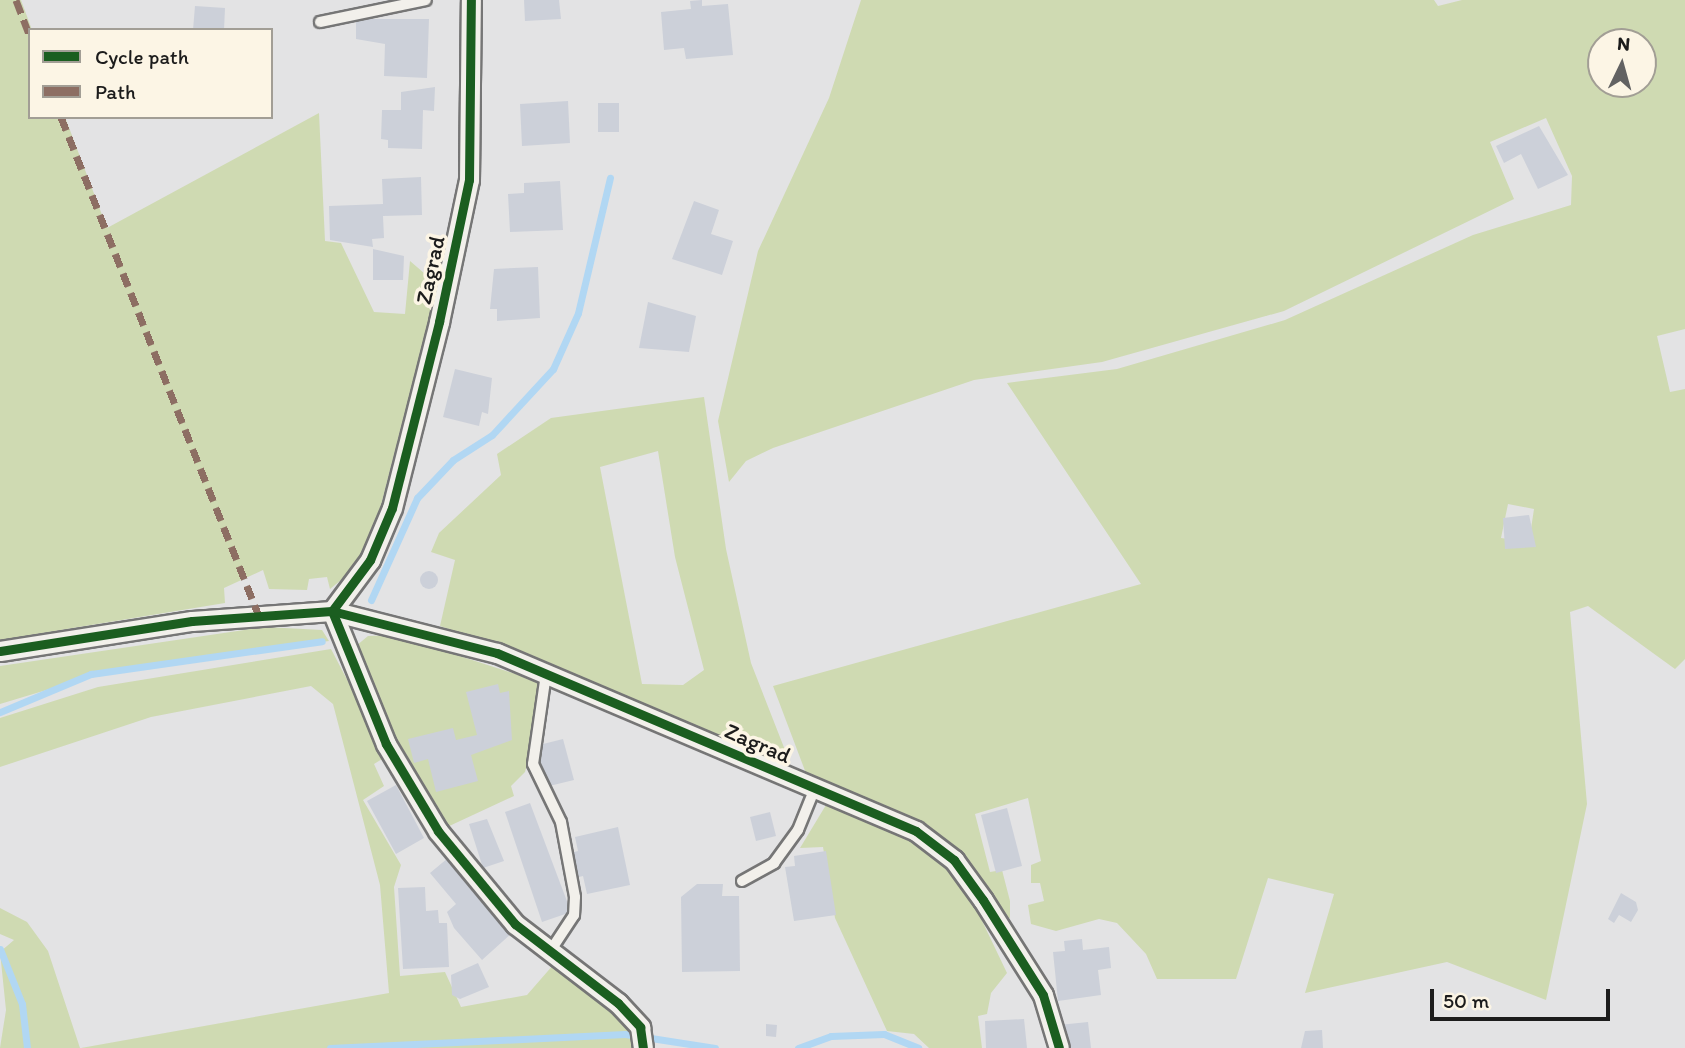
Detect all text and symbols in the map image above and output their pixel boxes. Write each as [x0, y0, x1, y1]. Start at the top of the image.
legend [28, 28, 273, 119]
north arrow [1587, 28, 1657, 98]
text: N [1616, 32, 1631, 56]
text: Cycle path [95, 44, 189, 69]
text: Path [95, 79, 136, 104]
street label: Zagrad [409, 233, 451, 307]
street label: Zagrad [721, 717, 795, 769]
scale bar [1433, 974, 1613, 1018]
text: 50 m [1443, 988, 1489, 1013]

